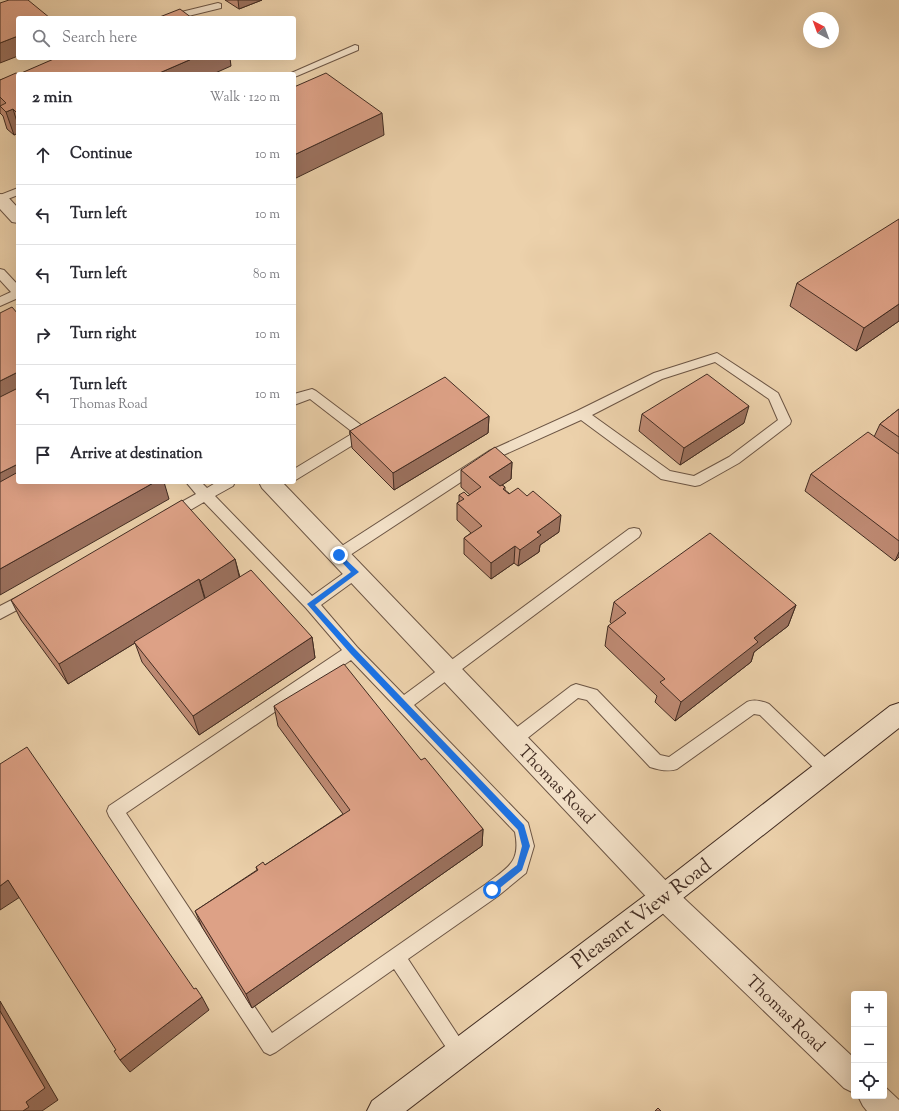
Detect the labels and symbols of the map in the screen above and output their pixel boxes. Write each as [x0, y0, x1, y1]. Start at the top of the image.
north arrow [803, 12, 839, 48]
route end [330, 546, 348, 564]
street label: Thomas Road [512, 741, 600, 831]
street label: Pleasant View Road [566, 853, 719, 977]
route start [483, 881, 501, 899]
street label: Thomas Road [740, 971, 830, 1059]

